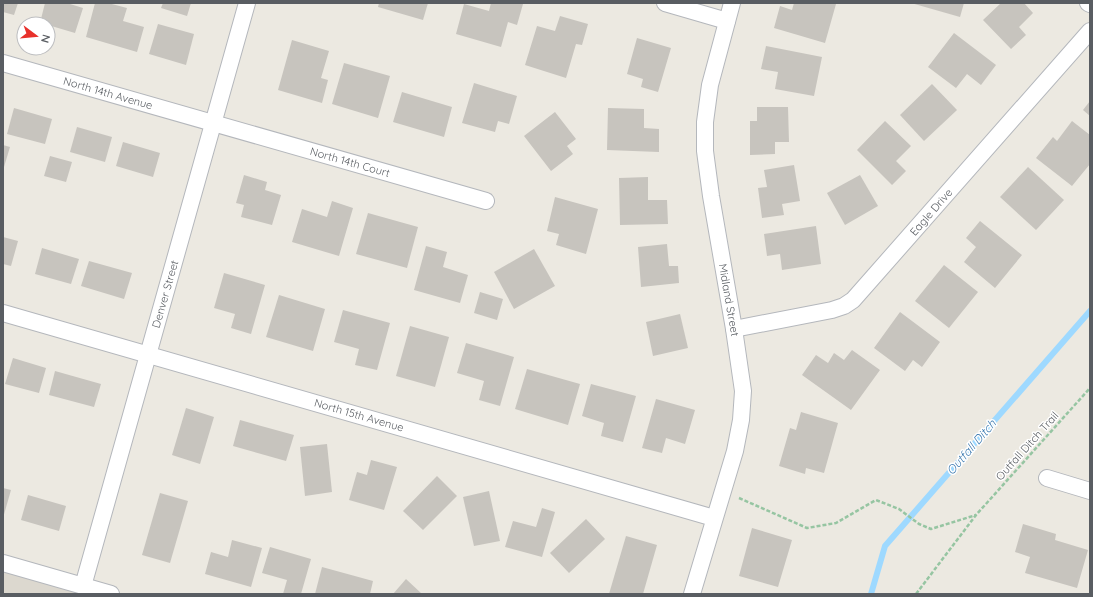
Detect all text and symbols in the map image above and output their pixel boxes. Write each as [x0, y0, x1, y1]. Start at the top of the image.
north arrow [16, 16, 56, 56]
text: N [38, 33, 53, 45]
street label: North 14th Avenue [62, 74, 154, 112]
street label: North 14th Court [308, 144, 392, 180]
street label: Eagle Drive [907, 186, 955, 238]
street label: Denver Street [149, 258, 181, 329]
street label: Midland Street [716, 263, 742, 338]
street label: North 15th Avenue [313, 396, 405, 434]
street label: Outfall Ditch Trail [993, 409, 1061, 483]
water label: Outfall Ditch [943, 416, 999, 478]

